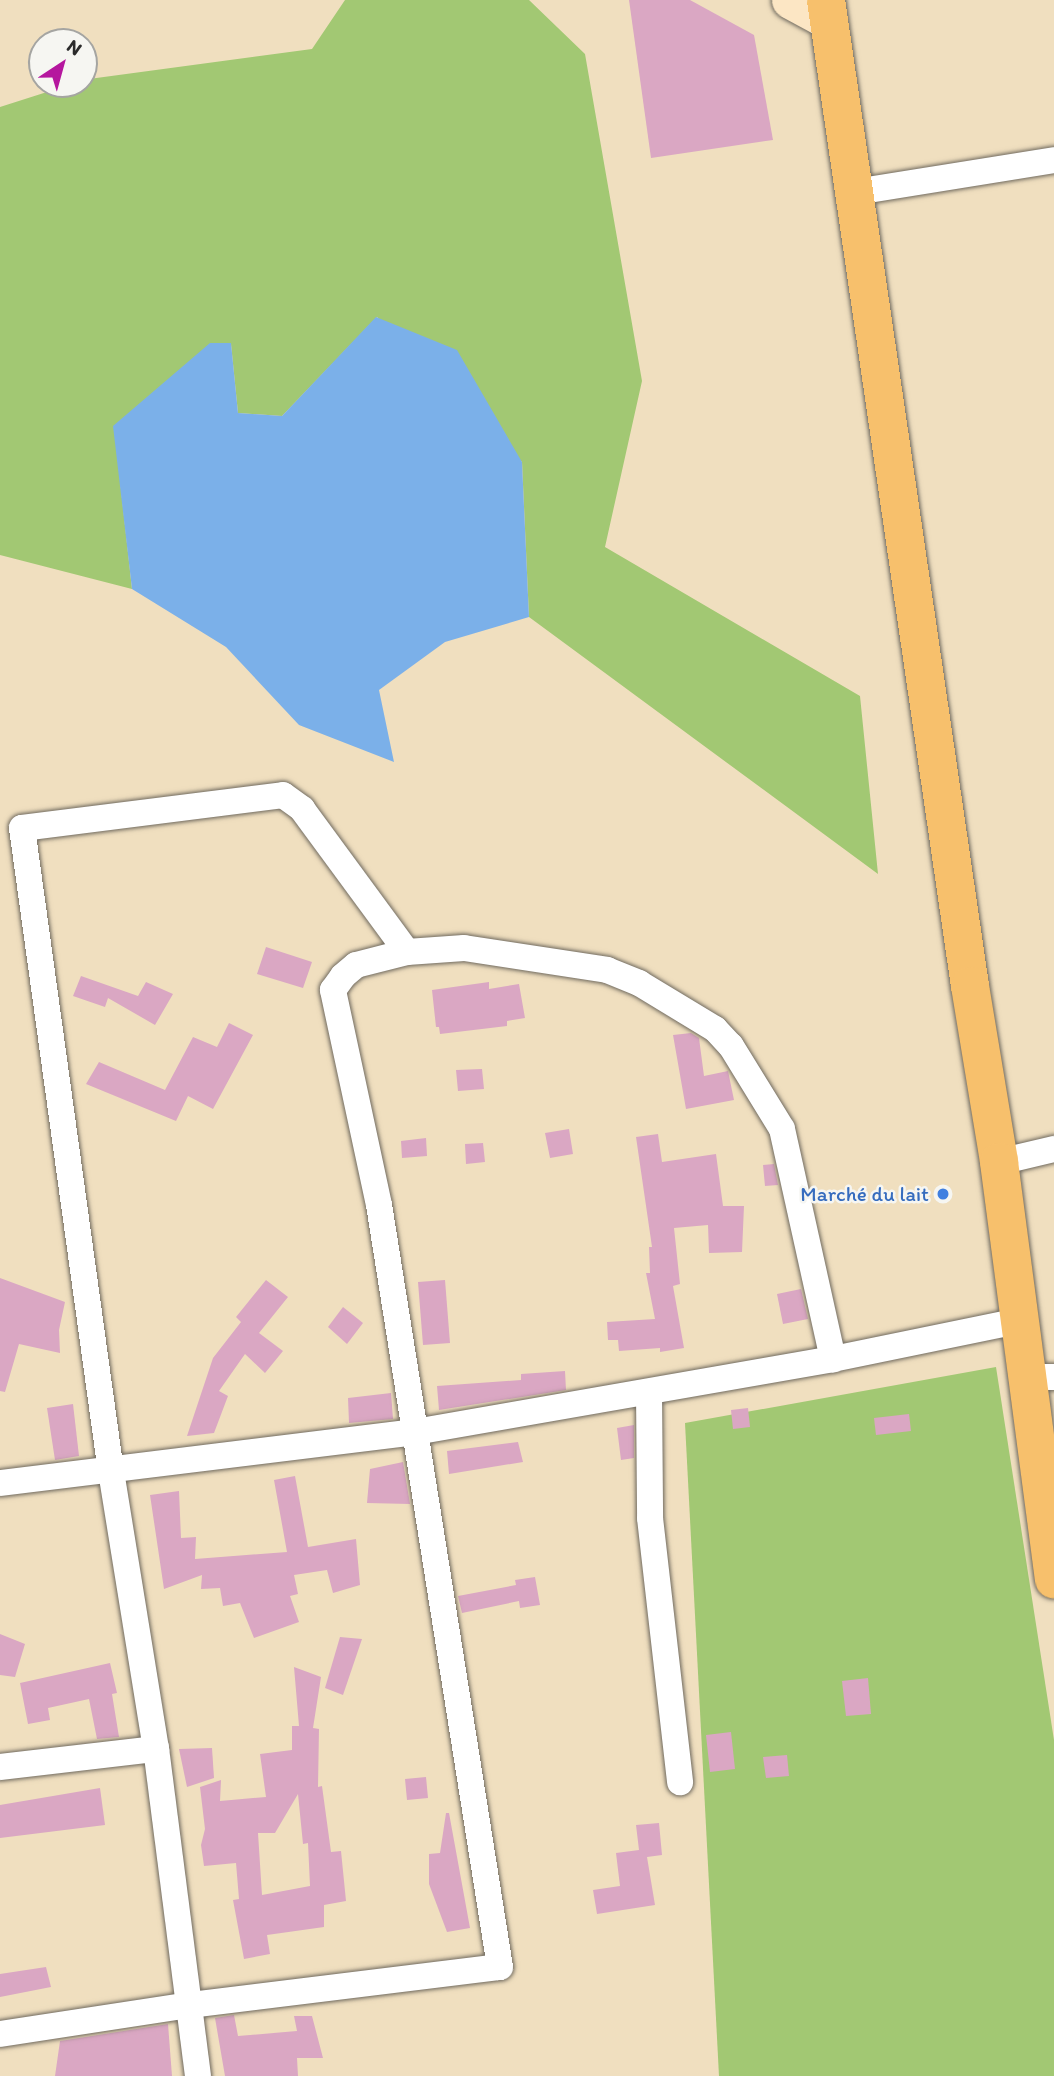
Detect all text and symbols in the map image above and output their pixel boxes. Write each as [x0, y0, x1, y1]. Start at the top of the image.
north arrow [28, 28, 98, 98]
text: N [63, 34, 86, 60]
place label: Marché du lait [800, 1181, 929, 1207]
marker: Marché du lait [935, 1186, 951, 1202]

